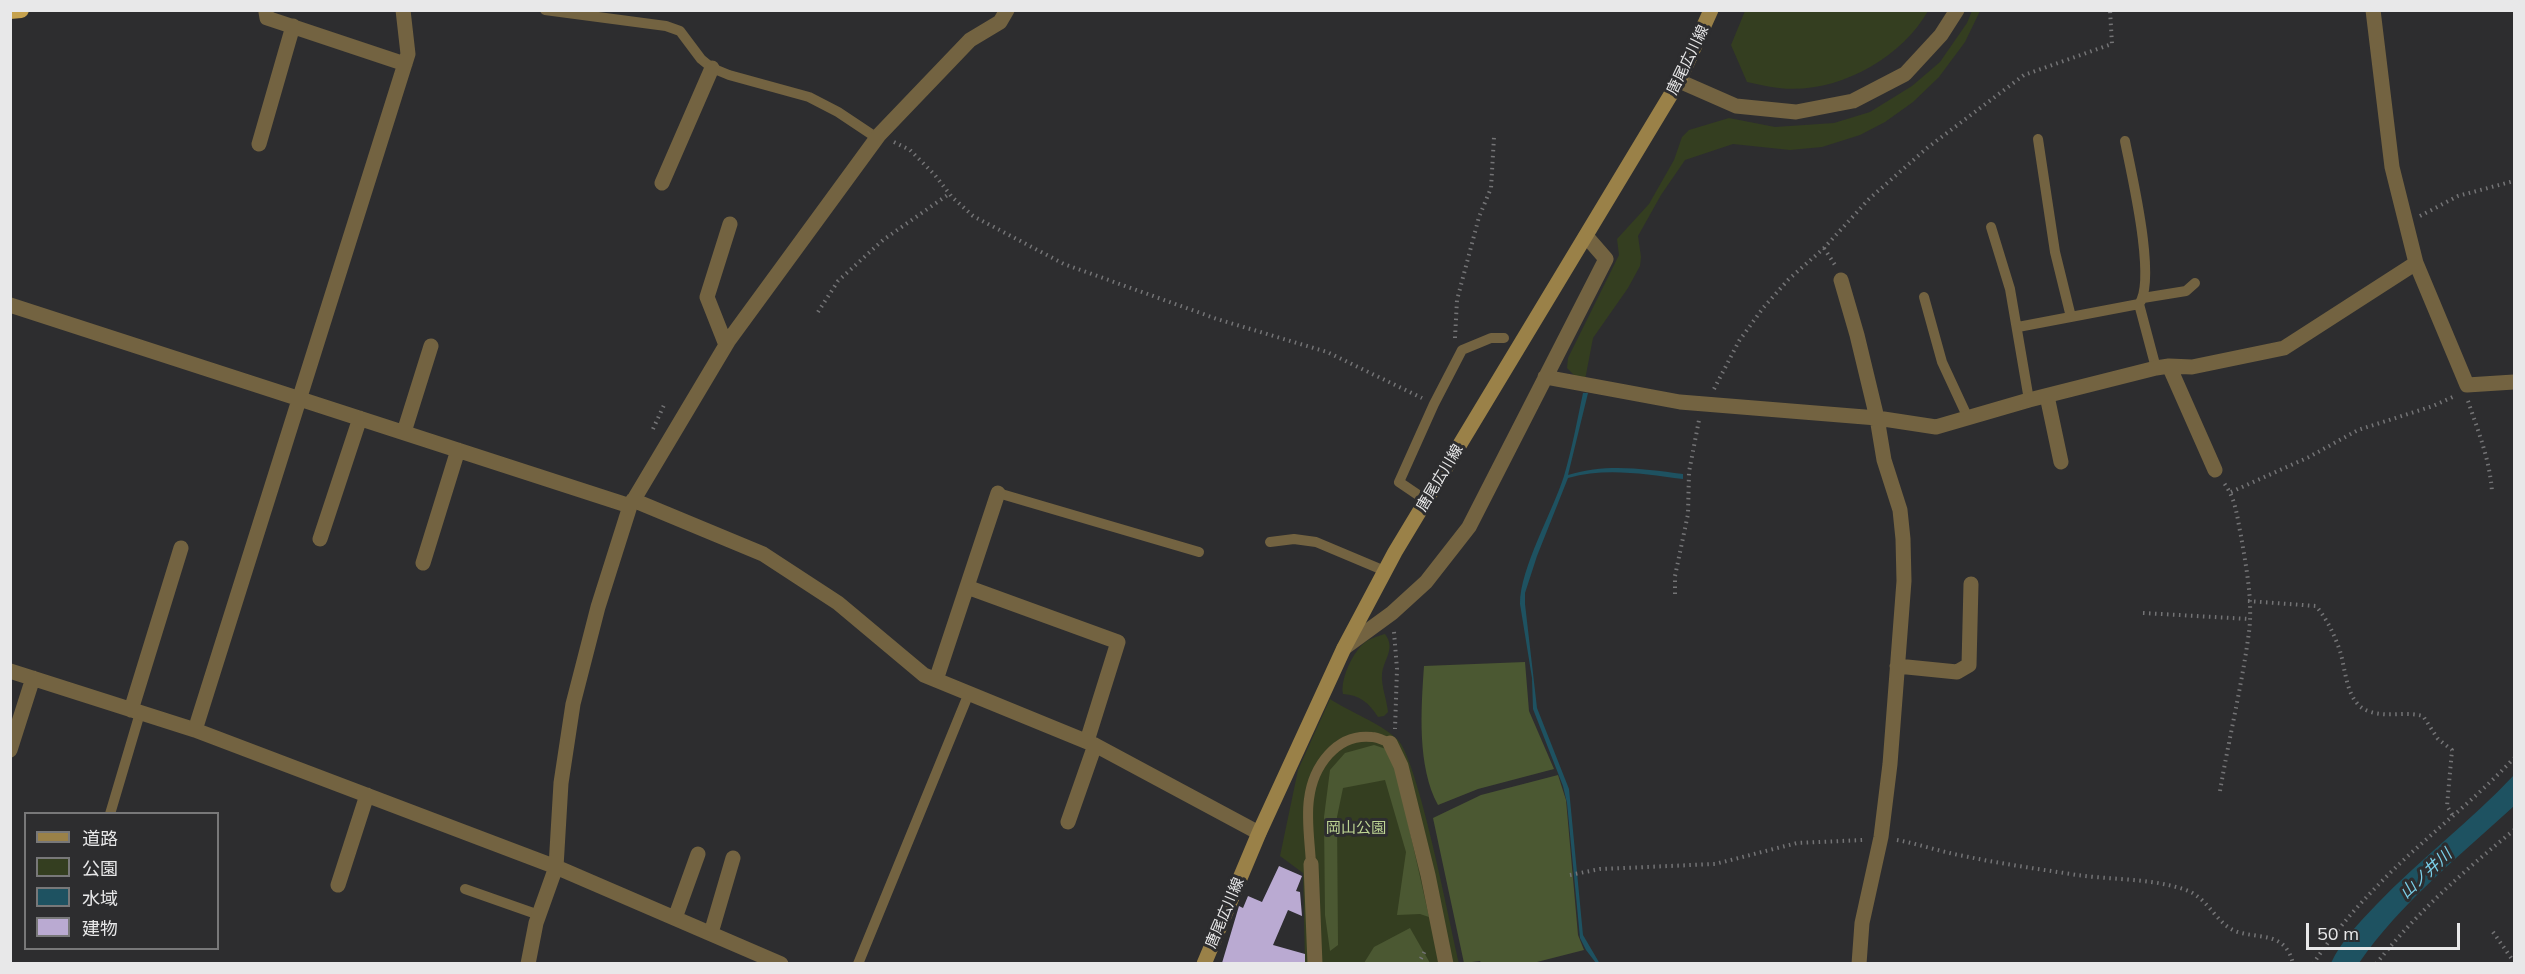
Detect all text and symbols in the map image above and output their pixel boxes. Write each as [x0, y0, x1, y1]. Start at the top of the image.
street label: 唐尾広川線 [1663, 22, 1713, 98]
street label: 唐尾広川線 [1413, 441, 1467, 515]
legend [24, 812, 219, 950]
park label: 岡山公園 [1326, 819, 1386, 837]
text: 道路 [82, 827, 118, 850]
water label: 山ノ井川 [2396, 845, 2456, 903]
text: 公園 [82, 857, 118, 880]
street label: 唐尾広川線 [1202, 875, 1248, 951]
text: 水域 [82, 887, 118, 910]
scale bar [2309, 911, 2464, 949]
text: 建物 [82, 917, 118, 940]
text: 50 m [2317, 922, 2359, 945]

